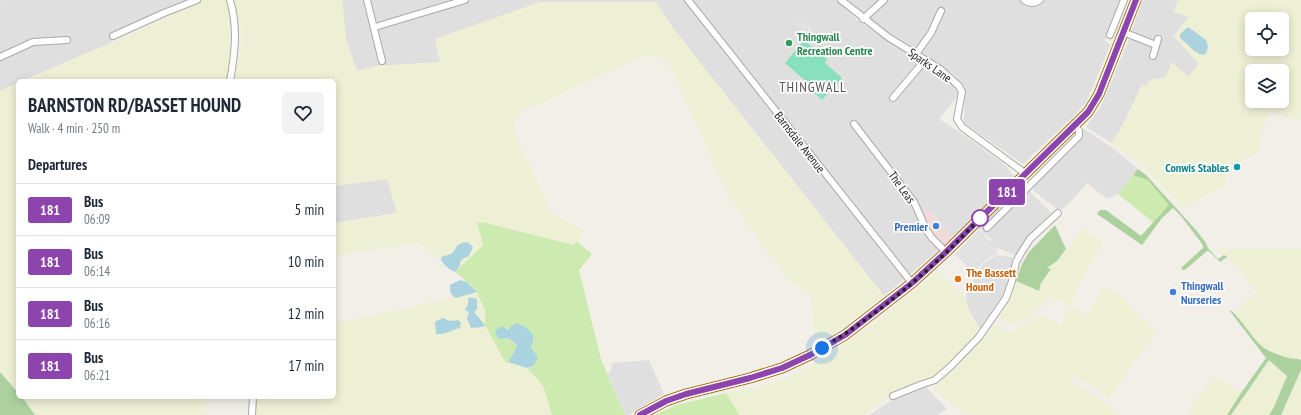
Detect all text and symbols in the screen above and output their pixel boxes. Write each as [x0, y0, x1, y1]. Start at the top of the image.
map controls [1245, 12, 1289, 108]
button: locate [1245, 12, 1289, 56]
place label: Thingwall Recreation Centre [797, 29, 873, 58]
marker: Thingwall Recreation Centre [784, 38, 794, 48]
street label: Sparks Lane [905, 45, 955, 85]
button: layers [1245, 64, 1289, 108]
district label: THINGWALL [779, 78, 847, 96]
button: heart [282, 92, 324, 134]
text: BARNSTON RD/BASSET HOUND [28, 93, 241, 117]
street label: Barnsdale Avenue [771, 108, 829, 176]
text: Walk · 4 min · 250 m [28, 120, 120, 137]
text: Departures [28, 155, 87, 174]
place label: Conwis Stables [1165, 160, 1229, 175]
marker: Conwis Stables [1232, 162, 1242, 172]
street label: The Leas [885, 168, 919, 206]
line badge: 181 [984, 179, 1030, 205]
text: 181 [997, 183, 1017, 201]
text: Bus [84, 192, 103, 211]
text: 5 min [294, 200, 324, 219]
text: 181 [40, 201, 60, 219]
unlabelled marker [971, 209, 989, 227]
text: 06:09 [84, 211, 110, 228]
place label: Premier [895, 219, 928, 234]
marker: Premier [931, 221, 941, 231]
text: Bus [84, 244, 103, 263]
text: 10 min [288, 252, 324, 271]
text: 181 [40, 253, 60, 271]
text: 06:14 [84, 263, 110, 280]
place label: The Bassett Hound [966, 265, 1016, 294]
marker: The Bassett Hound [953, 274, 963, 284]
place label: Thingwall Nurseries [1181, 278, 1224, 307]
marker: Thingwall Nurseries [1168, 287, 1178, 297]
text: Bus [84, 296, 103, 315]
text: 12 min [288, 304, 324, 323]
text: 181 [40, 305, 60, 323]
text: 06:16 [84, 315, 110, 332]
your location [812, 338, 832, 358]
text: Bus [84, 348, 103, 367]
text: 17 min [288, 356, 324, 375]
text: 181 [40, 357, 60, 375]
text: 06:21 [84, 367, 110, 384]

